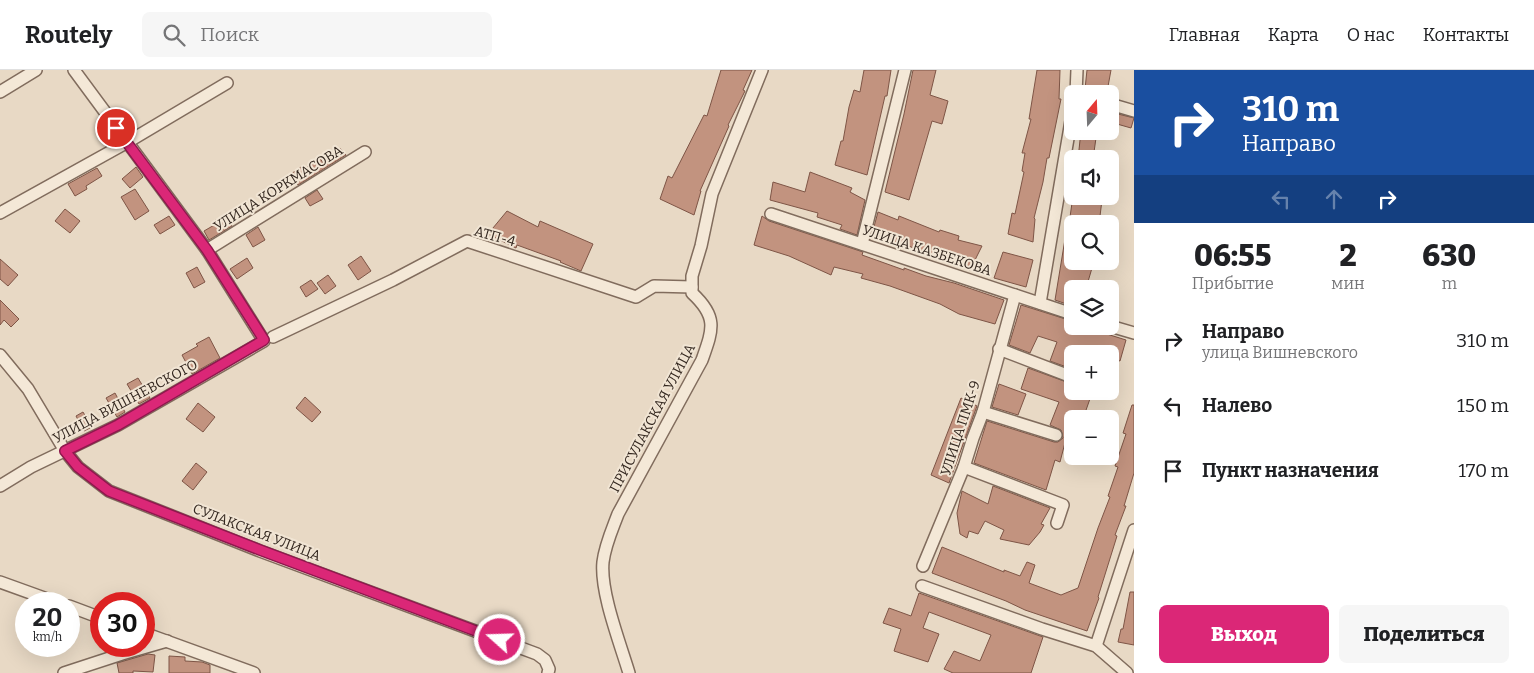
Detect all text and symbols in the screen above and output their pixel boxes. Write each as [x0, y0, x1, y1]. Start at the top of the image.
search box [142, 12, 492, 57]
text: Routely [25, 21, 112, 49]
icon: search [160, 21, 188, 49]
text: Поиск [200, 23, 259, 46]
text: Главная [1169, 24, 1240, 46]
text: Карта [1268, 24, 1319, 46]
text: О нас [1347, 24, 1395, 46]
text: Контакты [1423, 24, 1509, 46]
north arrow [1064, 85, 1119, 140]
map controls [1064, 85, 1119, 465]
text: 310 m [1242, 88, 1339, 130]
icon: right [1159, 90, 1224, 155]
pin [95, 107, 137, 149]
icon: arrive [102, 114, 130, 142]
text: Направо [1242, 130, 1336, 157]
street label: УЛИЦА КОРКМАСОВА [211, 142, 346, 235]
button: sound [1064, 150, 1119, 205]
icon: left [1267, 185, 1295, 213]
icon: ahead [1320, 185, 1348, 213]
icon: right [1373, 185, 1401, 213]
button: search [1064, 215, 1119, 270]
street label: УЛИЦА КАЗБЕКОВА [860, 221, 994, 279]
street label: АТП-4 [472, 222, 517, 250]
text: 06:55 [1194, 238, 1271, 274]
text: 2 [1339, 238, 1357, 274]
text: 630 [1422, 238, 1476, 274]
text: Прибытие [1192, 274, 1274, 293]
text: мин [1331, 274, 1365, 293]
text: m [1442, 274, 1457, 293]
button: layers [1064, 280, 1119, 335]
text: Направо [1202, 320, 1284, 343]
icon: right [1159, 327, 1187, 355]
text: 310 m [1456, 329, 1509, 352]
street label: ПРИСУЛАКСКАЯ УЛИЦА [606, 341, 699, 496]
text: улица Вишневского [1202, 343, 1358, 362]
button: + [1064, 345, 1119, 400]
street label: УЛИЦА ВИШНЕВСКОГО [50, 356, 201, 447]
street label: УЛИЦА ПМК-9 [937, 378, 984, 478]
icon: left [1159, 392, 1187, 420]
text: Налево [1202, 394, 1272, 417]
text: 150 m [1457, 394, 1509, 417]
button: − [1064, 410, 1119, 465]
icon: arrive [1159, 457, 1187, 485]
text: Пункт назначения [1202, 459, 1379, 482]
text: 170 m [1458, 459, 1509, 482]
street label: СУЛАКСКАЯ УЛИЦА [190, 500, 323, 565]
speed limit sign: 30 [90, 592, 155, 657]
text: 20 [33, 603, 62, 633]
button: Выход [1159, 605, 1329, 663]
button: Поделиться [1339, 605, 1509, 663]
position arrow [473, 613, 525, 665]
text: km/h [33, 630, 62, 644]

